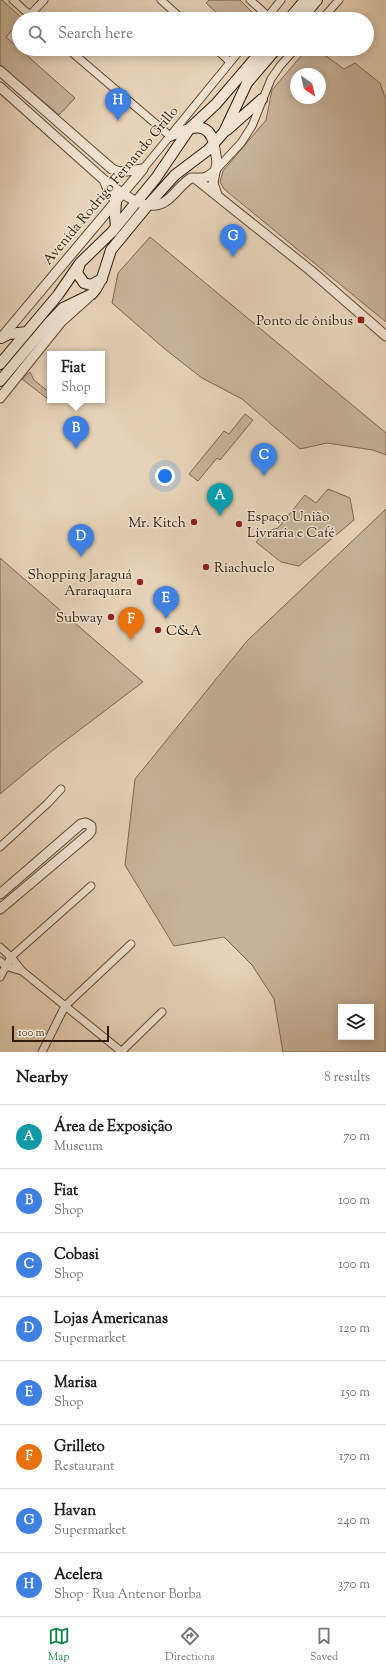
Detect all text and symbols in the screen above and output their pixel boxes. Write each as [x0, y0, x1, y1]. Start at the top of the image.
search box [12, 12, 374, 56]
icon: search [26, 23, 48, 45]
text: Search here [58, 24, 133, 45]
north arrow [290, 68, 326, 104]
pin: H [105, 88, 131, 121]
street label: Avenida Rodrigo Fernando Grillo [39, 102, 184, 270]
pin: G [220, 224, 246, 257]
place label: Ponto de ônibus [256, 312, 353, 332]
marker: Ponto de ônibus [356, 315, 366, 325]
popup [47, 351, 105, 403]
text: Fiat [61, 358, 86, 379]
text: Shop [61, 379, 91, 397]
pin: B [63, 416, 89, 449]
pin: C [251, 443, 277, 476]
your location [155, 466, 175, 486]
pin: A [207, 483, 233, 516]
place label: Espaço União Livraria e Café [247, 508, 335, 544]
place label: Mr. Kitch [128, 514, 186, 534]
marker: Mr. Kitch [189, 517, 199, 527]
marker: Espaço União Livraria e Café [234, 519, 244, 529]
pin: D [68, 524, 94, 557]
place label: Riachuelo [214, 559, 275, 579]
marker: Riachuelo [201, 562, 211, 572]
place label: Shopping Jaraguá Araraquara [28, 566, 133, 602]
marker: Shopping Jaraguá Araraquara [135, 577, 145, 587]
pin: E [153, 586, 179, 619]
pin: F [118, 607, 144, 640]
place label: Subway [56, 609, 103, 629]
marker: Subway [106, 612, 116, 622]
place label: C&A [166, 622, 202, 642]
marker: C&A [153, 625, 163, 635]
map controls [338, 1004, 374, 1040]
button: layers [338, 1004, 374, 1040]
scale bar [12, 1024, 109, 1043]
text: 100 m [18, 1025, 45, 1041]
text: Nearby [16, 1066, 68, 1090]
text: 8 results [324, 1069, 370, 1087]
text: Área de Exposição [54, 1117, 173, 1138]
text: A [24, 1128, 34, 1146]
text: 70 m [343, 1128, 370, 1146]
text: Museum [54, 1138, 103, 1156]
text: Fiat [54, 1181, 78, 1202]
text: B [25, 1192, 33, 1210]
text: 100 m [338, 1192, 370, 1210]
text: Shop [54, 1202, 83, 1220]
text: Cobasi [54, 1245, 99, 1266]
text: C [24, 1256, 34, 1274]
text: 100 m [338, 1256, 370, 1274]
text: Shop [54, 1266, 83, 1284]
text: Lojas Americanas [54, 1309, 168, 1330]
text: D [24, 1320, 34, 1338]
text: 120 m [339, 1320, 370, 1338]
text: Supermarket [54, 1330, 126, 1348]
text: Marisa [54, 1373, 97, 1394]
text: E [25, 1384, 33, 1402]
text: 150 m [341, 1384, 370, 1402]
text: Shop [54, 1394, 83, 1412]
text: Grilleto [54, 1437, 105, 1458]
text: F [25, 1448, 33, 1466]
text: 170 m [339, 1448, 370, 1466]
text: Restaurant [54, 1458, 115, 1476]
text: Havan [54, 1501, 96, 1522]
text: G [24, 1512, 34, 1530]
text: 240 m [337, 1512, 370, 1530]
text: Supermarket [54, 1522, 126, 1540]
text: Acelera [54, 1565, 103, 1586]
text: H [24, 1576, 34, 1594]
text: 370 m [338, 1576, 370, 1594]
text: Shop · Rua Antenor Borba [54, 1586, 202, 1604]
tab: Map [48, 1625, 70, 1665]
tab: Directions [165, 1625, 215, 1665]
tab: Saved [310, 1625, 338, 1665]

